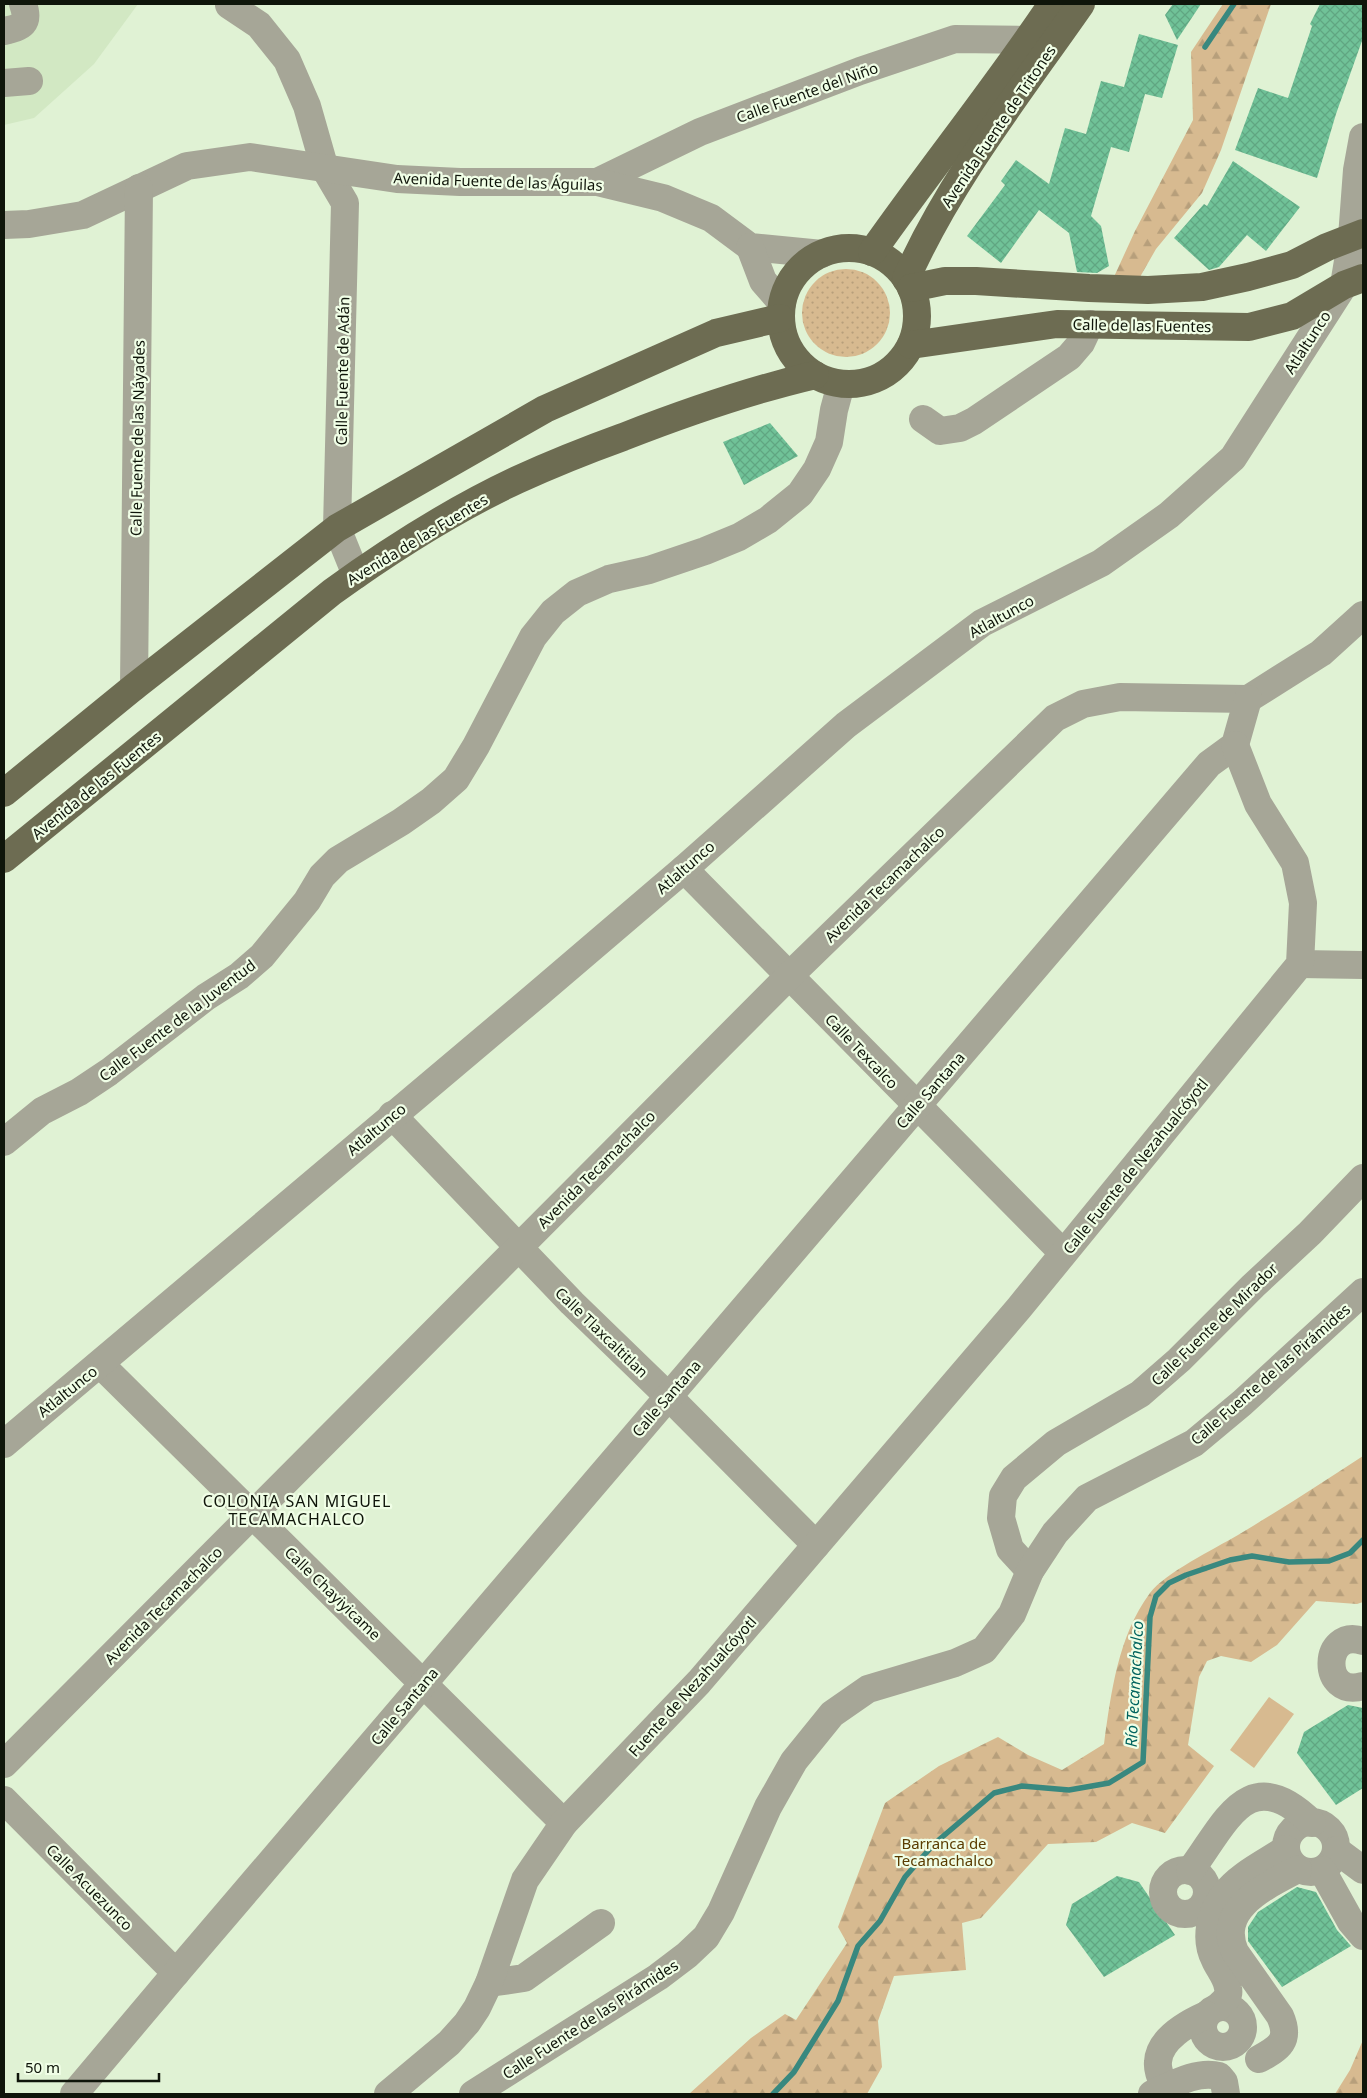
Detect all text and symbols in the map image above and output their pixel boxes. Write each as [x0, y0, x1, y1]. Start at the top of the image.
street label: Avenida Fuente de Tritones [936, 41, 1060, 211]
street label: Calle Fuente del Niño [733, 57, 881, 127]
street label: Avenida Fuente de las Águilas [393, 167, 603, 195]
street label: Calle Fuente de Adán [331, 297, 353, 445]
street label: Atlaltunco [1279, 307, 1335, 377]
street label: Calle de las Fuentes [1072, 314, 1212, 336]
street label: Calle Fuente de las Náyades [125, 340, 149, 536]
street label: Avenida de las Fuentes [343, 489, 491, 589]
street label: Atlaltunco [965, 590, 1037, 642]
street label: Avenida de las Fuentes [27, 727, 165, 843]
street label: Avenida Tecamachalco [820, 822, 948, 946]
street label: Atlaltunco [651, 836, 719, 898]
street label: Calle Fuente de la Juventud [95, 955, 259, 1085]
street label: Calle Texcalco [821, 1009, 903, 1093]
street label: Calle Santana [891, 1047, 969, 1133]
street label: Calle Fuente de Nezahualcóyotl [1058, 1074, 1212, 1258]
street label: Atlaltunco [342, 1098, 410, 1160]
street label: Avenida Tecamachalco [533, 1106, 659, 1232]
street label: Calle Fuente de Mirador [1146, 1258, 1282, 1390]
street label: Calle Tlaxcaltitlan [551, 1282, 653, 1382]
street label: Calle Fuente de las Pirámides [1186, 1299, 1354, 1449]
street label: Calle Santana [627, 1355, 705, 1441]
street label: Atlaltunco [33, 1361, 101, 1421]
district label: COLONIA SAN MIGUEL TECAMACHALCO [203, 1490, 391, 1530]
street label: Avenida Tecamachalco [100, 1542, 226, 1668]
street label: Calle Chayiyicame [281, 1542, 385, 1644]
street label: Fuente de Nezahualcóyotl [624, 1612, 760, 1760]
water label: Río Tecamachalco [1120, 1620, 1148, 1748]
street label: Calle Santana [366, 1663, 442, 1749]
park label: Barranca de Tecamachalco [895, 1833, 993, 1870]
street label: Calle Acuezunco [43, 1840, 137, 1934]
street label: Calle Fuente de las Pirámides [498, 1955, 682, 2083]
scale bar [18, 2050, 159, 2082]
text: 50 m [25, 2057, 60, 2077]

